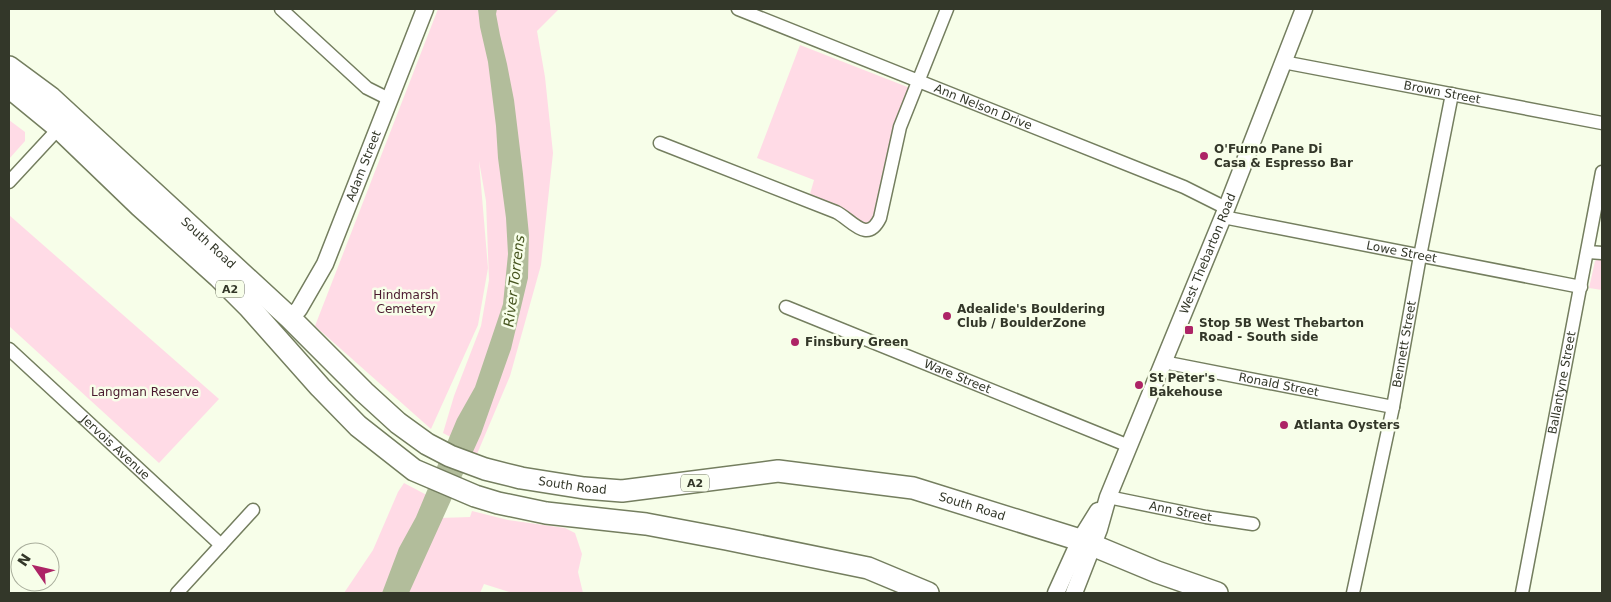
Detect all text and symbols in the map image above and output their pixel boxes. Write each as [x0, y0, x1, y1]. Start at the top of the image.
street label: Brown Street [1402, 78, 1482, 107]
street label: Ann Nelson Drive [932, 81, 1034, 133]
street label: Adam Street [343, 128, 384, 203]
place label: O'Furno Pane Di Casa & Espresso Bar [1214, 142, 1353, 170]
marker: O'Furno Pane Di Casa & Espresso Bar [1198, 150, 1210, 162]
street label: West Thebarton Road [1177, 191, 1239, 316]
street label: South Road [178, 214, 238, 271]
water label: River Torrens [500, 234, 528, 328]
street label: Lowe Street [1365, 238, 1438, 266]
road number: A2 [216, 280, 244, 298]
park label: Hindmarsh Cemetery [373, 288, 439, 316]
street label: Bennett Street [1390, 299, 1419, 389]
place label: Adealide's Bouldering Club / BoulderZone [957, 302, 1105, 330]
marker: Adealide's Bouldering Club / BoulderZone [941, 310, 953, 322]
place label: Stop 5B West Thebarton Road - South side [1199, 316, 1364, 344]
marker: Stop 5B West Thebarton Road - South side [1183, 324, 1195, 336]
street label: Ballantyne Street [1545, 330, 1579, 435]
place label: Finsbury Green [805, 335, 909, 349]
marker: Finsbury Green [789, 336, 801, 348]
street label: Ware Street [922, 357, 993, 396]
street label: Ronald Street [1237, 370, 1320, 399]
place label: St Peter's Bakehouse [1149, 371, 1223, 399]
marker: St Peter's Bakehouse [1133, 379, 1145, 391]
park label: Langman Reserve [91, 385, 199, 399]
street label: Jervois Avenue [78, 412, 153, 483]
place label: Atlanta Oysters [1294, 418, 1400, 432]
marker: Atlanta Oysters [1278, 419, 1290, 431]
street label: South Road [537, 474, 607, 497]
road number: A2 [681, 474, 709, 492]
street label: South Road [937, 489, 1007, 523]
street label: Ann Street [1148, 499, 1213, 525]
north arrow [10, 542, 60, 592]
text: N [14, 550, 34, 569]

